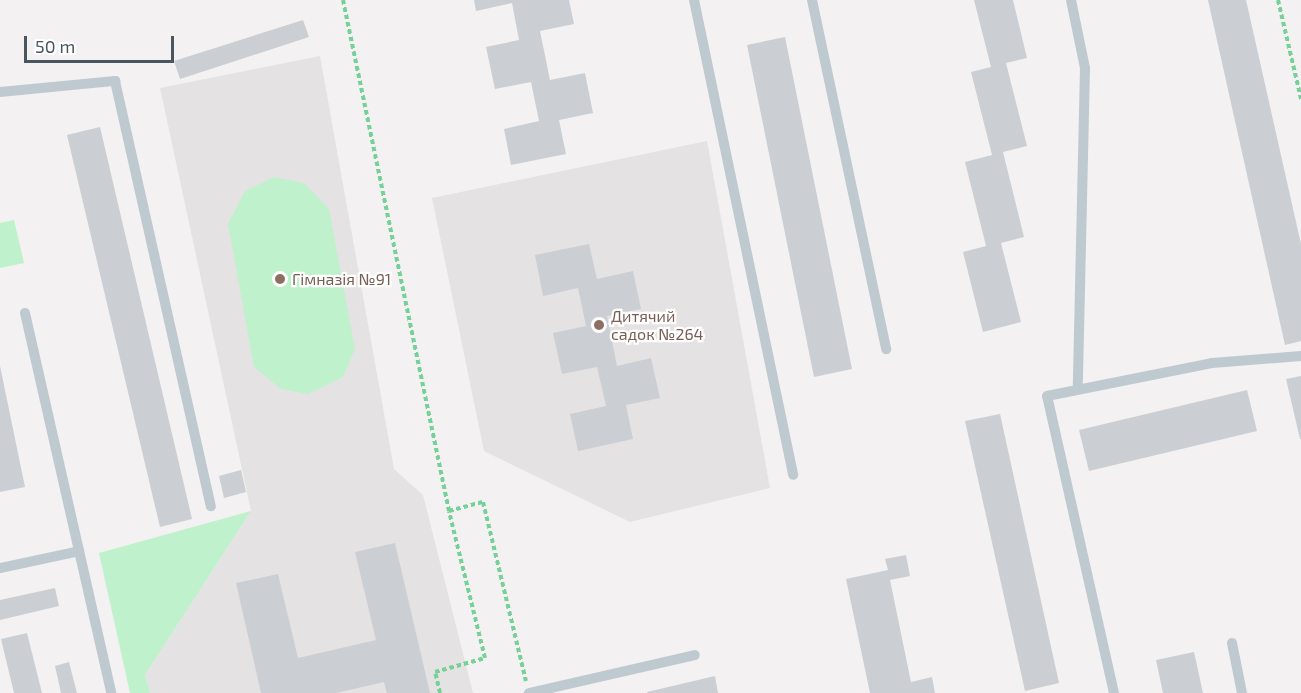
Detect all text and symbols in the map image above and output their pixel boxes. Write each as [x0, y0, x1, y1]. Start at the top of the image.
scale bar [27, 24, 177, 62]
text: 50 m [35, 35, 75, 57]
place label: Гімназія №91 [292, 269, 391, 289]
marker: Гімназія №91 [273, 272, 287, 286]
place label: Дитячий садок №264 [611, 306, 703, 344]
marker: Дитячий садок №264 [592, 318, 606, 332]

